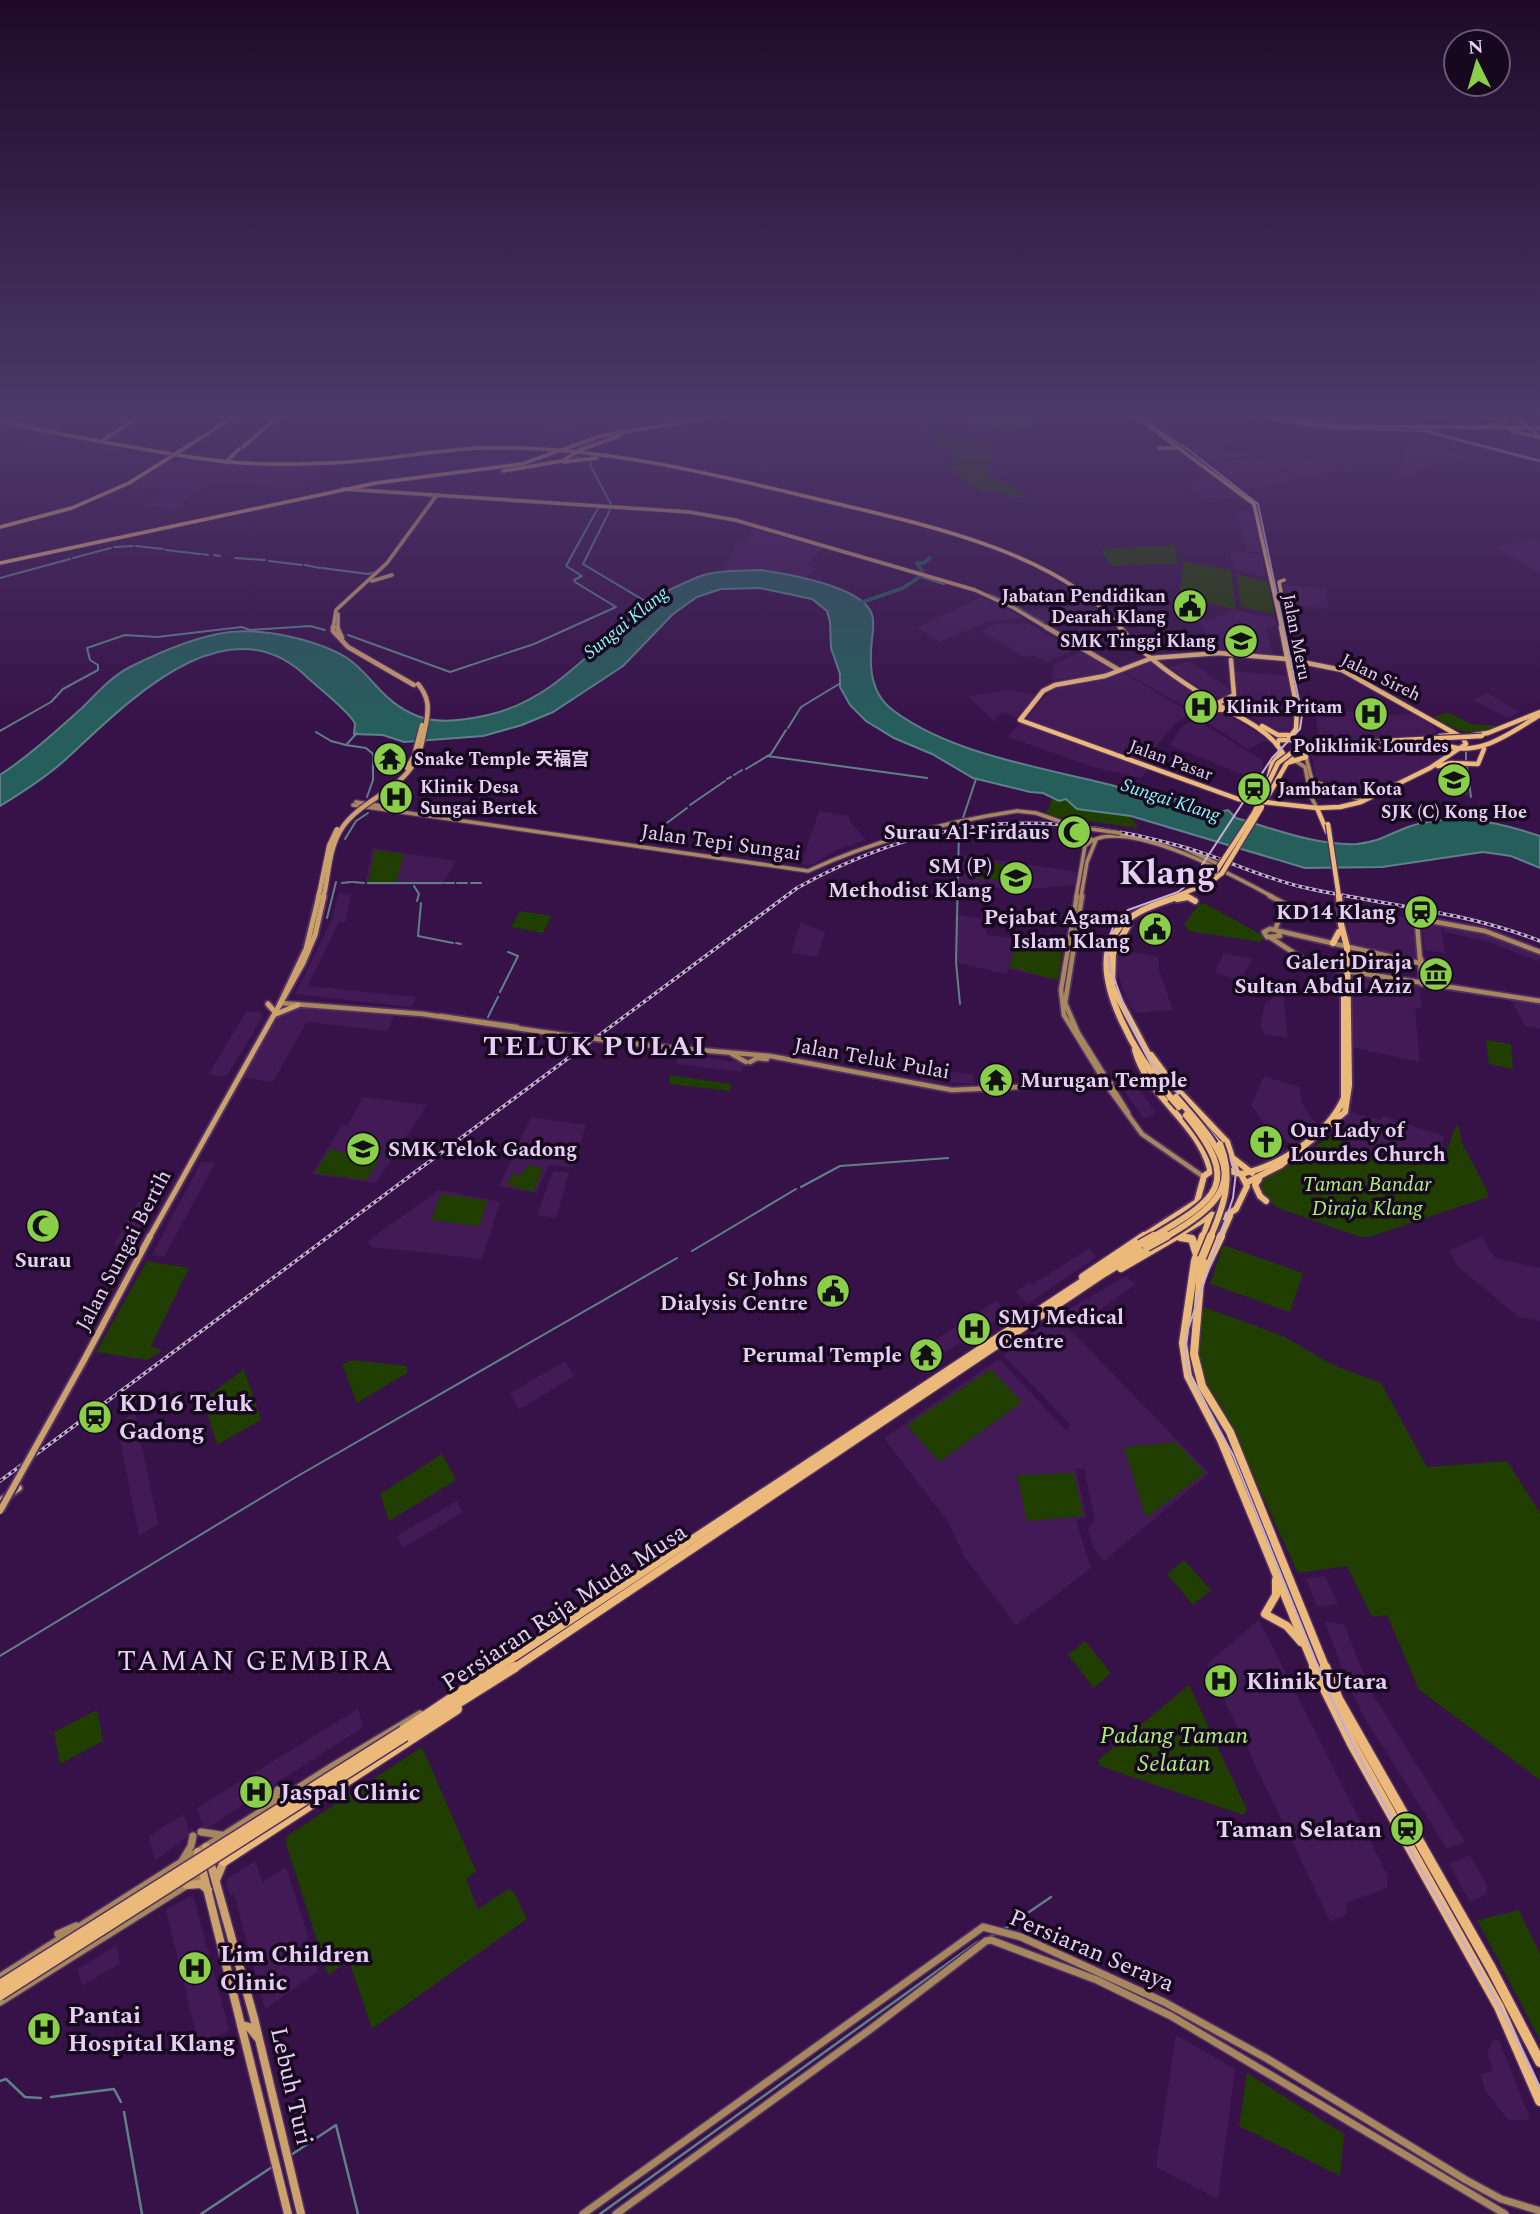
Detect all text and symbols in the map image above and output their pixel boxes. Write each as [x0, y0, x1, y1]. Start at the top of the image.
north arrow [1442, 28, 1512, 98]
text: N [1467, 32, 1485, 63]
water label: Sungai Klang [577, 579, 675, 667]
place label: Jabatan Pendidikan Dearah Klang [1001, 583, 1166, 631]
public building icon: Jabatan Pendidikan Dearah Klang [1171, 587, 1209, 625]
street label: Jalan Meru [1275, 592, 1318, 683]
school or university icon: SMK Tinggi Klang [1222, 622, 1260, 660]
place label: SMK Tinggi Klang [1060, 628, 1216, 655]
street label: Jalan Sireh [1336, 647, 1425, 708]
hospital icon: Klinik Pritam [1182, 688, 1220, 726]
place label: Klinik Pritam [1226, 694, 1342, 721]
hospital icon: Poliklinik Lourdes [1352, 695, 1390, 733]
street label: Jalan Pasar [1125, 733, 1217, 788]
place label: Poliklinik Lourdes [1293, 733, 1449, 760]
temple icon: Snake Temple 天福宫 [371, 740, 409, 778]
place label: Snake Temple 天福宫 [414, 746, 589, 773]
school or university icon: SJK (C) Kong Hoe [1435, 761, 1473, 799]
station icon: Jambatan Kota [1235, 770, 1273, 808]
water label: Sungai Klang [1117, 771, 1224, 830]
place label: Klinik Desa Sungai Bertek [420, 774, 538, 822]
place label: Jambatan Kota [1278, 776, 1403, 803]
hospital icon: Klinik Desa Sungai Bertek [377, 778, 415, 816]
place label: SJK (C) Kong Hoe [1381, 799, 1527, 826]
mosque icon: Surau Al-Firdaus [1055, 813, 1093, 851]
street label: Jalan Tepi Sungai [639, 816, 803, 870]
place label: Surau Al-Firdaus [884, 817, 1050, 849]
district label: Klang [1119, 847, 1215, 900]
place label: SM (P) Methodist Klang [828, 851, 992, 907]
school or university icon: SM (P) Methodist Klang [997, 859, 1035, 897]
station icon: KD14 Klang [1402, 893, 1440, 931]
place label: KD14 Klang [1276, 897, 1396, 929]
place label: Pejabat Agama Islam Klang [984, 902, 1130, 958]
public building icon: Pejabat Agama Islam Klang [1136, 910, 1174, 948]
place label: Galeri Diraja Sultan Abdul Aziz [1235, 947, 1412, 1003]
museum icon: Galeri Diraja Sultan Abdul Aziz [1417, 955, 1455, 993]
district label: TELUK PULAI [483, 1025, 707, 1068]
street label: Jalan Teluk Pulai [791, 1030, 952, 1088]
temple icon: Murugan Temple [977, 1061, 1015, 1099]
place label: Murugan Temple [1020, 1065, 1187, 1097]
place label: Our Lady of Lourdes Church [1290, 1115, 1446, 1171]
church icon: Our Lady of Lourdes Church [1247, 1123, 1285, 1161]
school or university icon: SMK Telok Gadong [344, 1130, 382, 1168]
place label: SMK Telok Gadong [388, 1134, 577, 1166]
street label: Jalan Sungai Bertih [68, 1164, 180, 1337]
park label: Taman Bandar Diraja Klang [1302, 1169, 1432, 1225]
mosque icon: Surau [24, 1207, 62, 1245]
place label: Surau [15, 1245, 72, 1277]
place label: St Johns Dialysis Centre [660, 1264, 808, 1320]
public building icon: St Johns Dialysis Centre [814, 1272, 852, 1310]
place label: SMJ Medical Centre [998, 1302, 1124, 1358]
hospital icon: SMJ Medical Centre [955, 1310, 993, 1348]
temple icon: Perumal Temple [907, 1336, 945, 1374]
place label: Perumal Temple [742, 1340, 902, 1372]
place label: KD16 Teluk Gadong [119, 1386, 254, 1450]
station icon: KD16 Teluk Gadong [76, 1398, 114, 1436]
street label: Persiaran Raja Muda Musa [435, 1515, 695, 1701]
district label: TAMAN GEMBIRA [117, 1640, 395, 1683]
hospital icon: Klinik Utara [1202, 1662, 1240, 1700]
place label: Klinik Utara [1246, 1664, 1388, 1700]
park label: Padang Taman Selatan [1100, 1718, 1249, 1782]
hospital icon: Jaspal Clinic [237, 1773, 275, 1811]
place label: Jaspal Clinic [280, 1775, 420, 1811]
station icon: Taman Selatan [1388, 1810, 1426, 1848]
place label: Taman Selatan [1216, 1812, 1382, 1848]
street label: Persiaran Seraya [1003, 1900, 1180, 2002]
place label: Lim Children Clinic [220, 1937, 370, 2001]
hospital icon: Lim Children Clinic [176, 1949, 214, 1987]
place label: Pantai Hospital Klang [68, 1998, 236, 2062]
hospital icon: Pantai Hospital Klang [25, 2010, 63, 2048]
street label: Lebuh Turi [260, 2024, 322, 2149]

